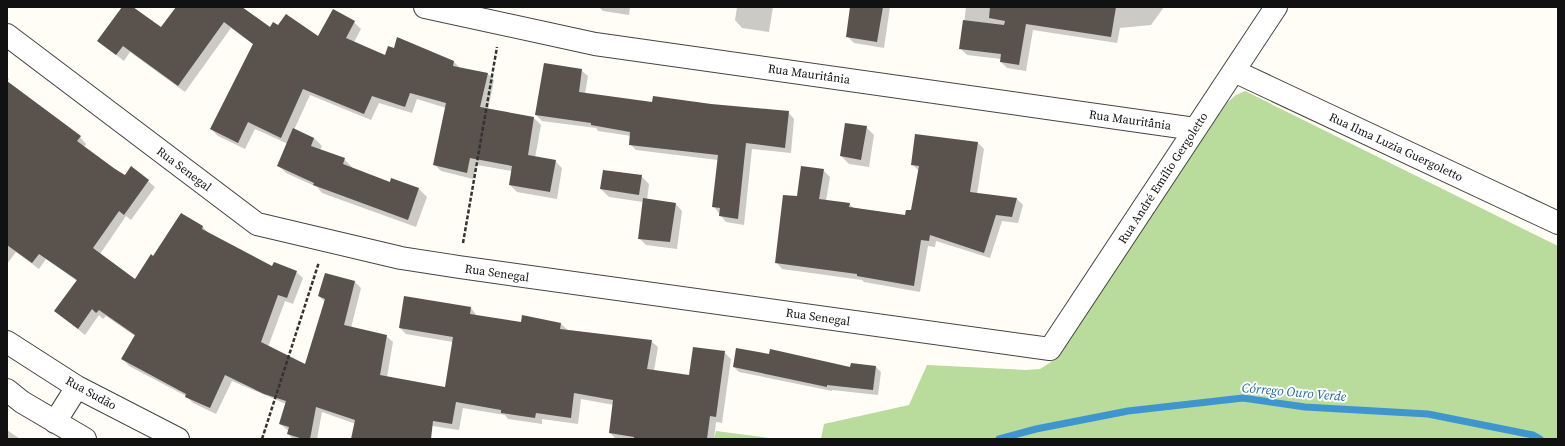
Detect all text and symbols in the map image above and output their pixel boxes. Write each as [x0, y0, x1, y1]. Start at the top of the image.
street label: Rua Mauritânia [767, 60, 852, 88]
street label: Rua Mauritânia [1088, 106, 1173, 134]
street label: Rua André Emílio Gergoletto [1114, 109, 1212, 247]
street label: Rua Ilma Luzia Guergoletto [1326, 109, 1466, 185]
street label: Rua Senegal [153, 143, 215, 195]
street label: Rua Senegal [464, 261, 531, 285]
street label: Rua Senegal [785, 305, 852, 329]
street label: Rua Sudão [63, 372, 120, 414]
water label: Córrego Ouro Verde [1241, 379, 1348, 405]

